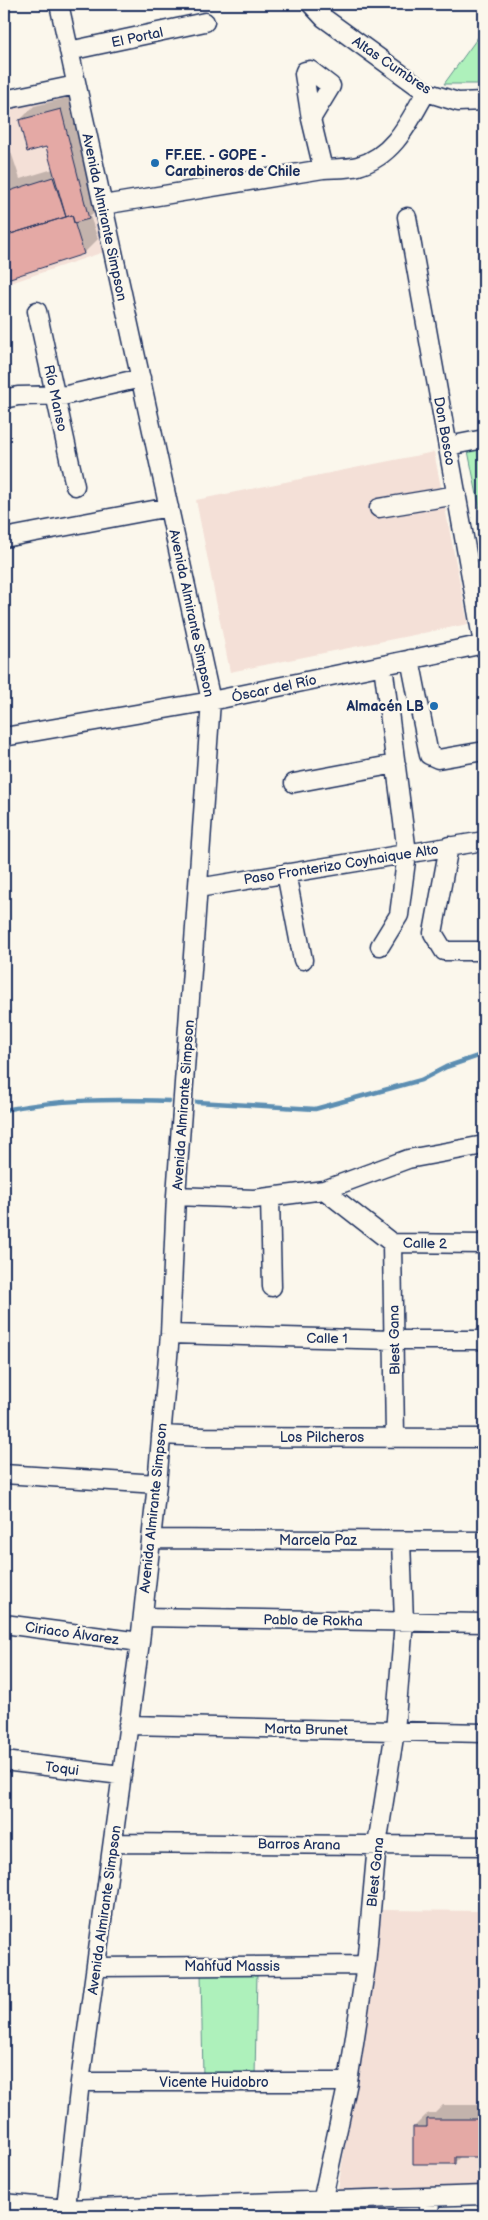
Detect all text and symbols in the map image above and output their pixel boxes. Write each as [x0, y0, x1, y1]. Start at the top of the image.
street label: El Portal [110, 24, 165, 51]
street label: Altas Cumbres [349, 33, 434, 98]
street label: Avenida Almirante Simpson [78, 132, 131, 303]
place label: FF.EE. - GOPE - Carabineros de Chile [165, 147, 300, 180]
marker: FF.EE. - GOPE - Carabineros de Chile [149, 157, 161, 169]
street label: Río Manso [40, 363, 71, 433]
street label: Don Bosco [430, 395, 459, 467]
street label: Avenida Almirante Simpson [165, 528, 218, 699]
street label: Óscar del Río [230, 670, 318, 706]
place label: Almacén LB [345, 698, 424, 715]
marker: Almacén LB [428, 700, 440, 712]
street label: Paso Fronterizo Coyhaique Alto [242, 841, 440, 888]
street label: Avenida Almirante Simpson [169, 1019, 198, 1191]
street label: Calle 2 [403, 1235, 448, 1252]
street label: Blest Gana [385, 1305, 404, 1375]
street label: Calle 1 [306, 1330, 348, 1347]
street label: Avenida Almirante Simpson [136, 1422, 171, 1594]
street label: Los Pilcheros [280, 1429, 364, 1446]
street label: Marcela Paz [279, 1532, 357, 1549]
street label: Pablo de Rokha [263, 1611, 363, 1630]
street label: Ciriaco Álvarez [24, 1617, 120, 1649]
street label: Marta Brunet [264, 1720, 349, 1739]
street label: Toqui [44, 1758, 80, 1779]
street label: Avenida Almirante Simpson [84, 1824, 125, 1996]
street label: Barros Arana [257, 1835, 341, 1854]
street label: Blest Gana [363, 1836, 388, 1908]
street label: Mahfud Massis [184, 1958, 280, 1975]
street label: Vicente Huidobro [159, 2074, 269, 2091]

